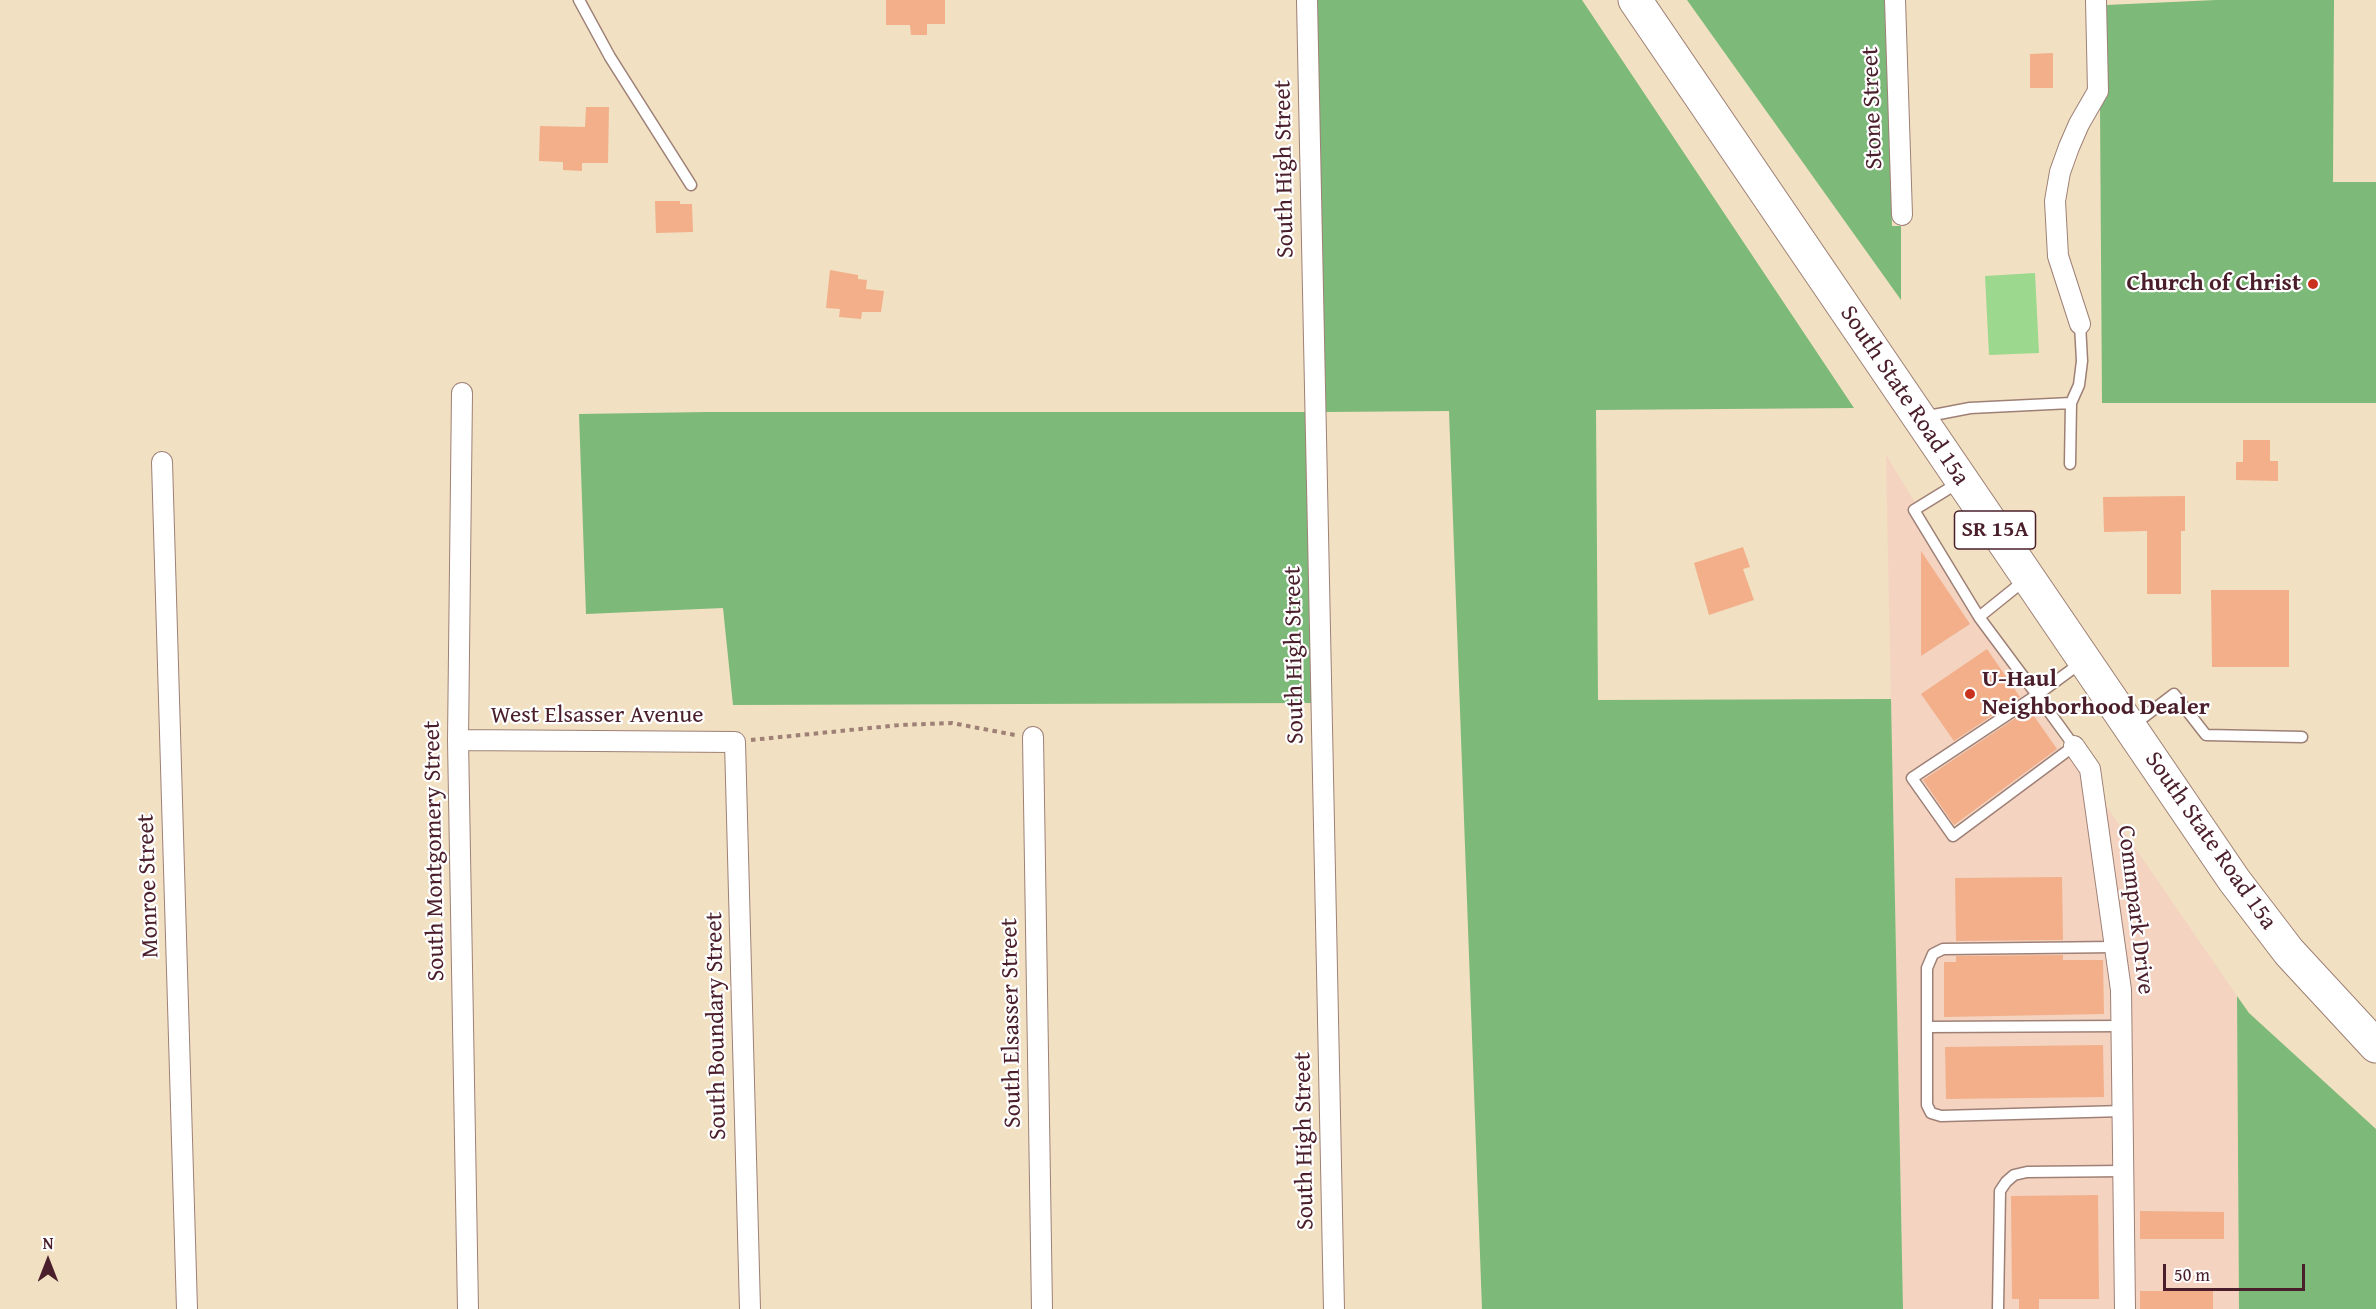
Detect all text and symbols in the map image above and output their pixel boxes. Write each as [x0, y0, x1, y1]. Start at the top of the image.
street label: Stone Street [1856, 46, 1890, 170]
street label: South High Street [1269, 80, 1301, 258]
place label: Church of Christ [2127, 270, 2301, 298]
marker: Church of Christ [2306, 277, 2320, 291]
street label: South State Road 15a [1833, 301, 1975, 491]
road number: SR 15A [1954, 511, 2036, 549]
street label: South High Street [1279, 566, 1311, 744]
place label: U-Haul Neighborhood Dealer [1982, 666, 2210, 722]
marker: U-Haul Neighborhood Dealer [1963, 687, 1977, 701]
street label: West Elsasser Avenue [490, 702, 704, 730]
street label: South Montgomery Street [418, 720, 452, 982]
street label: South State Road 15a [2138, 746, 2282, 936]
street label: Monroe Street [132, 813, 166, 959]
street label: Commpark Drive [2110, 824, 2160, 996]
street label: South Boundary Street [701, 912, 733, 1140]
street label: South Elsasser Street [996, 918, 1028, 1128]
street label: South High Street [1289, 1052, 1321, 1230]
north arrow [18, 1231, 78, 1291]
text: N [43, 1231, 53, 1255]
scale bar [2166, 1252, 2308, 1290]
text: 50 m [2174, 1261, 2210, 1288]

